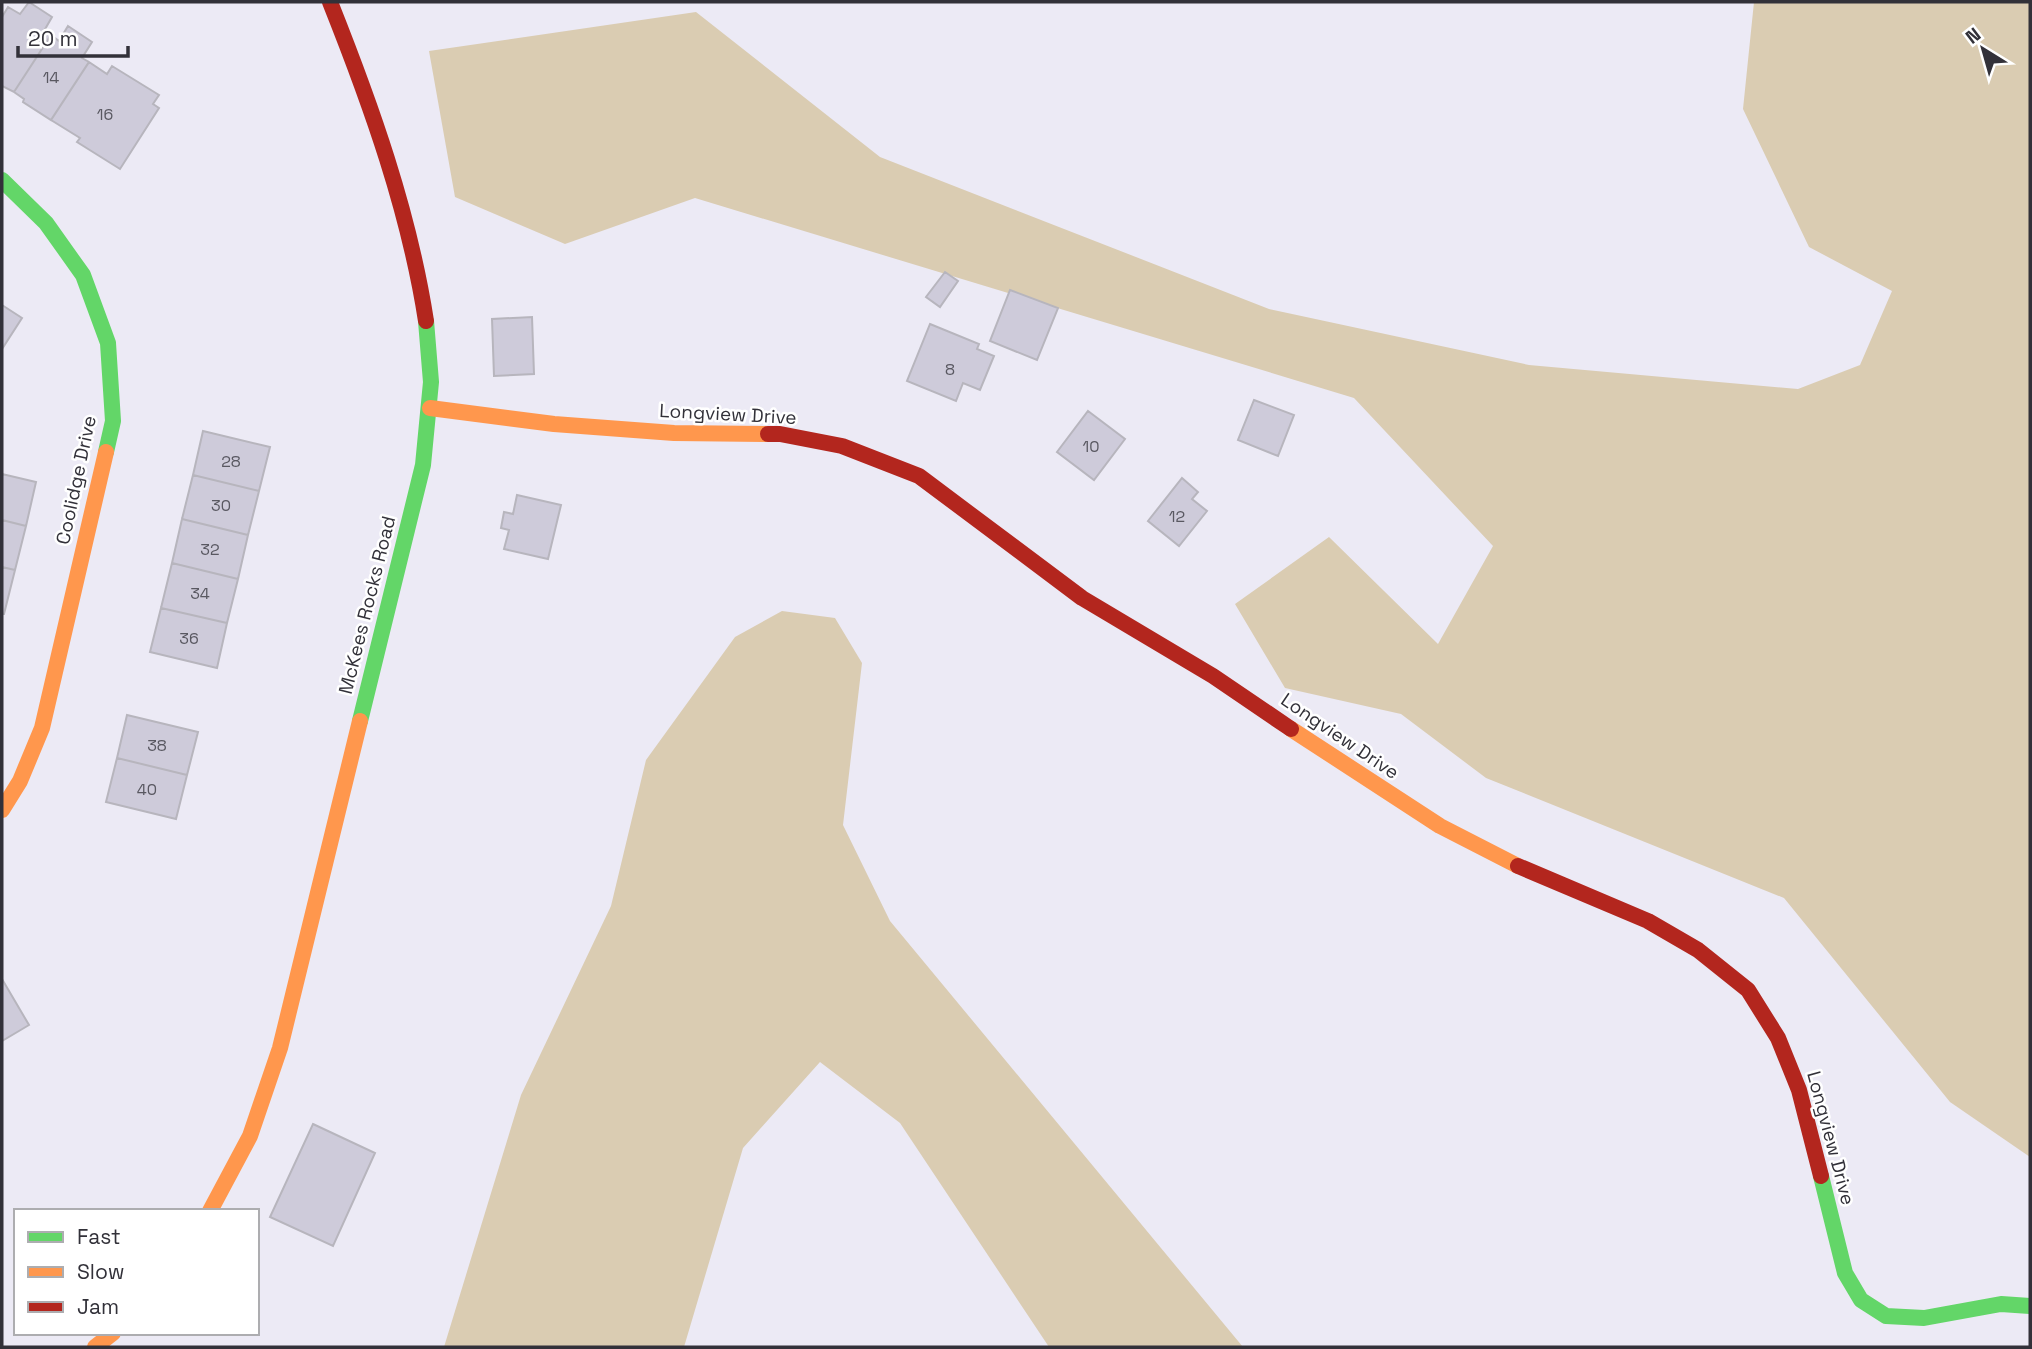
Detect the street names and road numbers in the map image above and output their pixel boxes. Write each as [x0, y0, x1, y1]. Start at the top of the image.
street label: Longview Drive [659, 398, 797, 430]
street label: Coolidge Drive [50, 413, 102, 547]
street label: McKees Rocks Road [333, 513, 401, 697]
street label: Longview Drive [1276, 687, 1404, 785]
street label: Longview Drive [1801, 1068, 1861, 1208]

